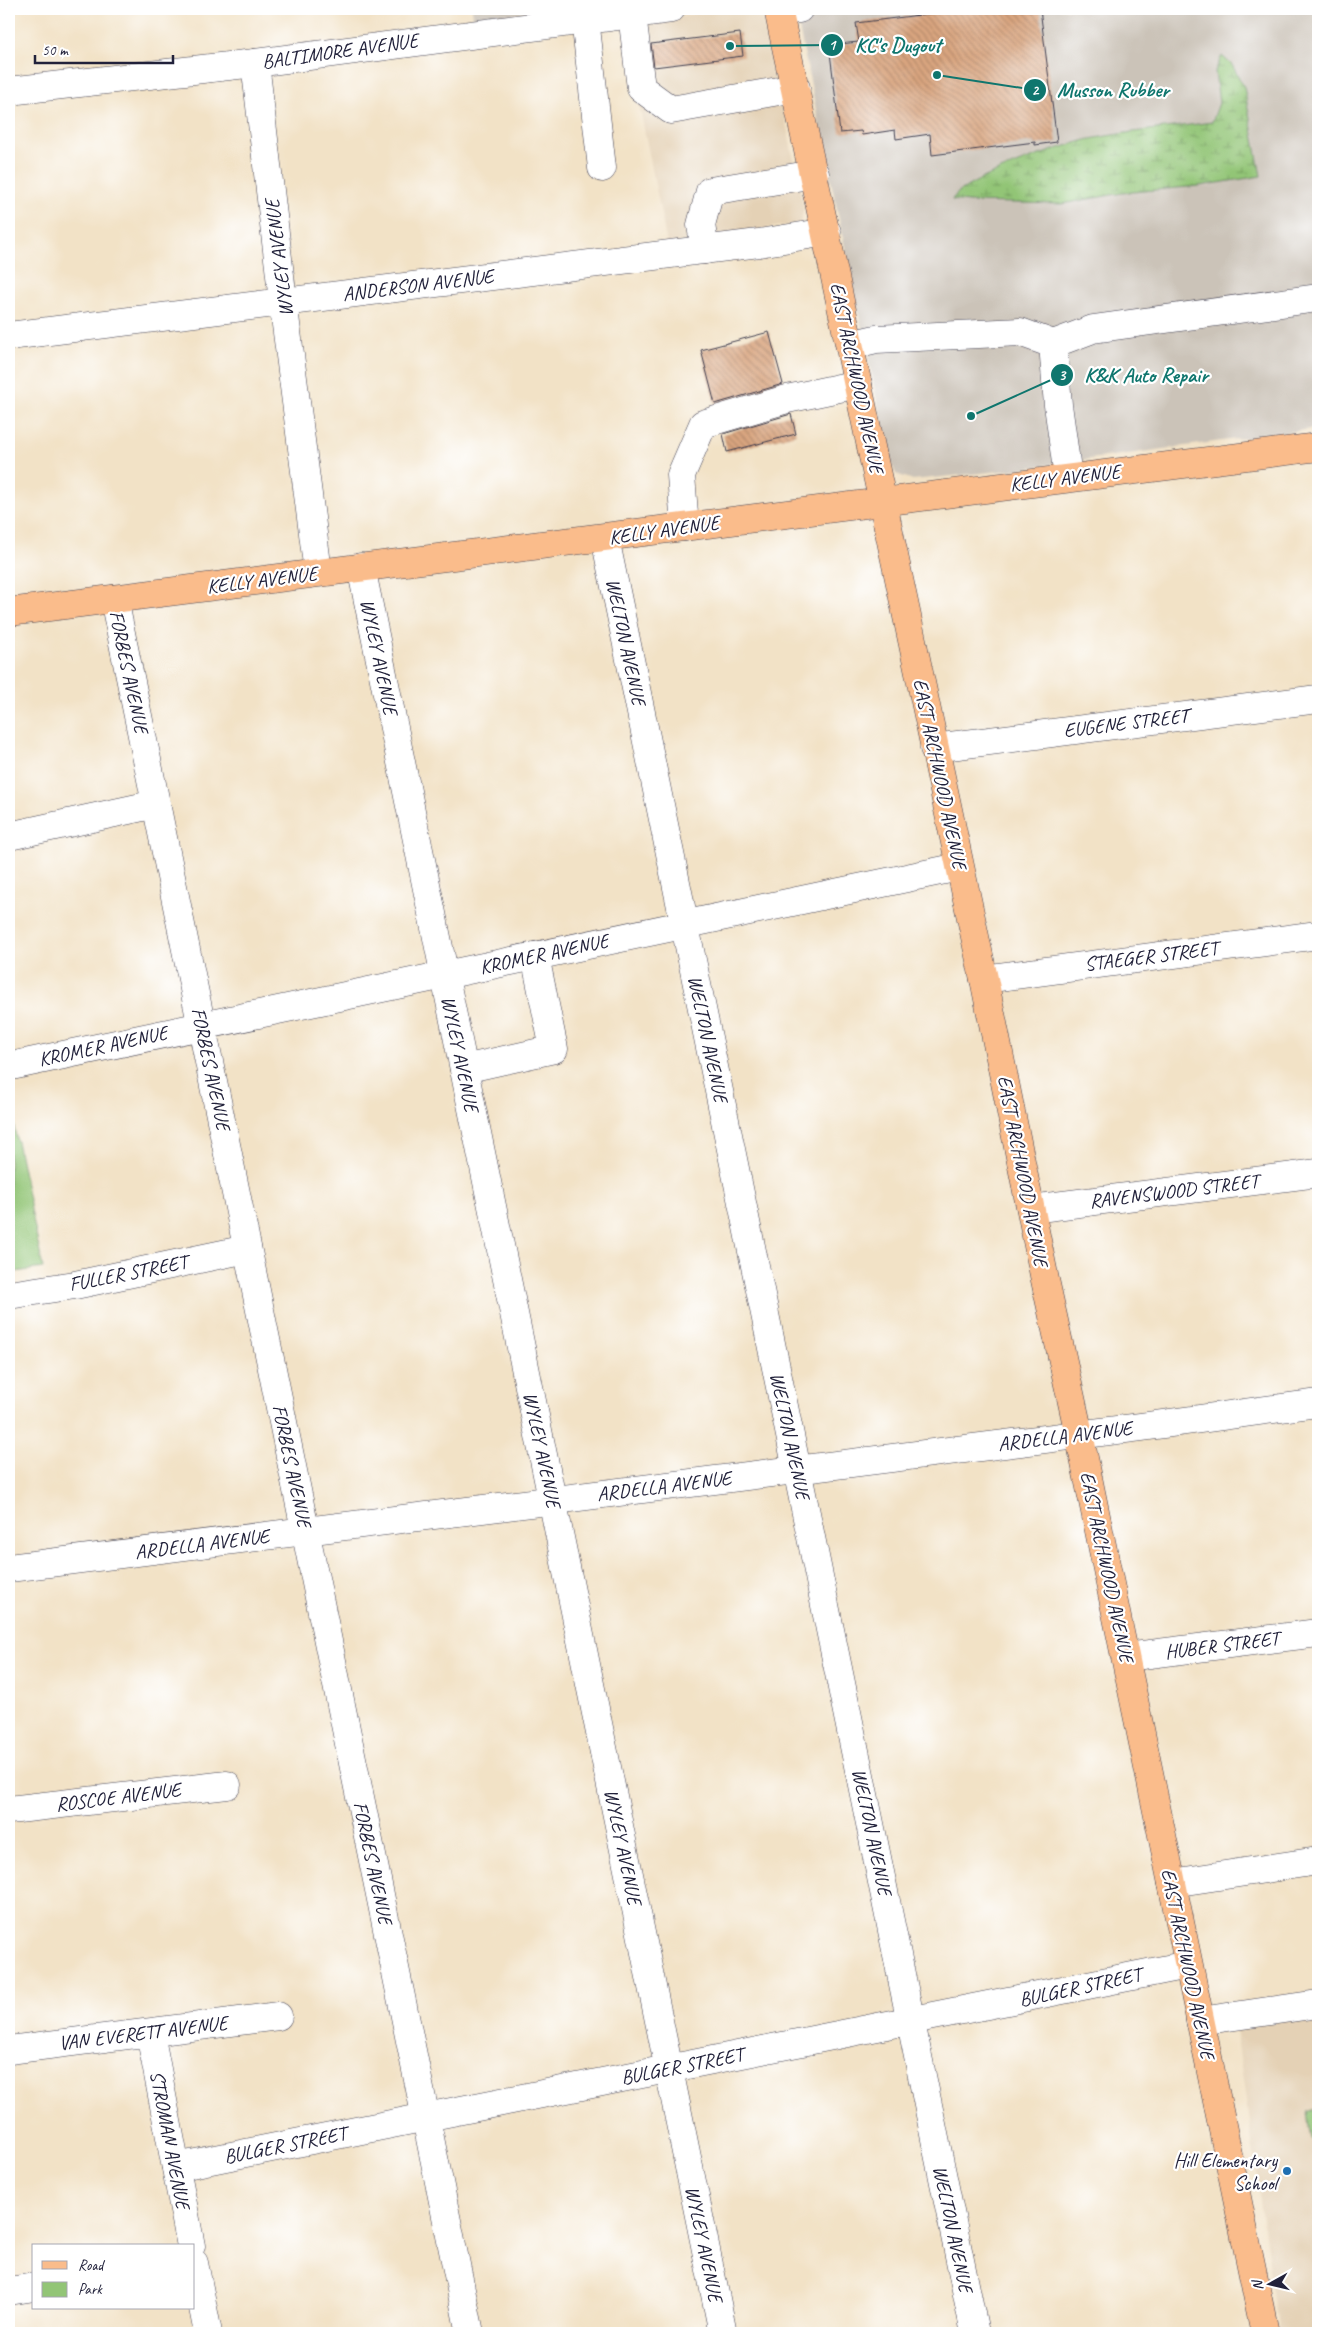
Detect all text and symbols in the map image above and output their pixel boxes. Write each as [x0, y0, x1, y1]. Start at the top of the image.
street label: BALTIMORE AVENUE [260, 27, 423, 74]
callout: KC's Dugout [820, 27, 950, 63]
scale bar [35, 32, 172, 64]
text: KC's Dugout [855, 32, 944, 58]
text: 1 [829, 36, 838, 55]
text: 50 m [42, 41, 69, 60]
callout: Musson Rubber [1022, 72, 1179, 108]
text: Musson Rubber [1057, 77, 1171, 103]
text: 2 [1032, 81, 1040, 100]
street label: WYLEY AVENUE [259, 195, 299, 318]
street label: ANDERSON AVENUE [341, 263, 497, 307]
street label: EAST ARCHWOOD AVENUE [825, 280, 890, 479]
callout: K&K Auto Repair [1050, 357, 1217, 393]
text: K&K Auto Repair [1084, 362, 1210, 388]
text: 3 [1059, 366, 1067, 385]
street label: KELLY AVENUE [1008, 458, 1125, 497]
street label: KELLY AVENUE [607, 509, 724, 550]
street label: KELLY AVENUE [205, 560, 322, 599]
street label: WELTON AVENUE [600, 576, 652, 711]
street label: WYLEY AVENUE [355, 597, 404, 720]
street label: FORBES AVENUE [104, 608, 155, 739]
street label: EAST ARCHWOOD AVENUE [908, 676, 973, 875]
street label: EUGENE STREET [1062, 702, 1195, 743]
street label: KROMER AVENUE [477, 928, 614, 980]
street label: STAEGER STREET [1083, 935, 1224, 977]
street label: WELTON AVENUE [682, 973, 734, 1108]
street label: WYLEY AVENUE [436, 994, 485, 1117]
street label: FORBES AVENUE [186, 1005, 237, 1136]
street label: KROMER AVENUE [36, 1020, 173, 1072]
street label: EAST ARCHWOOD AVENUE [992, 1073, 1054, 1272]
street label: RAVENSWOOD STREET [1088, 1168, 1264, 1214]
street label: FULLER STREET [67, 1248, 194, 1297]
street label: WELTON AVENUE [764, 1370, 816, 1505]
street label: WYLEY AVENUE [518, 1390, 567, 1513]
street label: FORBES AVENUE [267, 1402, 318, 1533]
street label: ARDELLA AVENUE [996, 1415, 1136, 1457]
street label: ARDELLA AVENUE [595, 1465, 735, 1507]
street label: EAST ARCHWOOD AVENUE [1075, 1469, 1140, 1668]
street label: ARDELLA AVENUE [133, 1523, 273, 1565]
street label: HUBER STREET [1163, 1625, 1284, 1664]
street label: WELTON AVENUE [846, 1766, 898, 1901]
street label: ROSCOE AVENUE [54, 1777, 184, 1817]
street label: WYLEY AVENUE [599, 1787, 648, 1910]
street label: FORBES AVENUE [348, 1799, 399, 1930]
street label: EAST ARCHWOOD AVENUE [1156, 1866, 1221, 2065]
street label: BULGER STREET [1017, 1961, 1148, 2012]
street label: VAN EVERETT AVENUE [57, 2010, 232, 2056]
street label: BULGER STREET [619, 2041, 750, 2090]
street label: STROMAN AVENUE [144, 2069, 196, 2214]
street label: BULGER STREET [222, 2120, 353, 2169]
place label: Hill Elementary School [1174, 2148, 1281, 2196]
street label: WELTON AVENUE [927, 2163, 979, 2298]
marker: Hill Elementary School [1281, 2165, 1293, 2177]
street label: WYLEY AVENUE [680, 2184, 729, 2307]
legend [32, 2244, 195, 2310]
text: Road [78, 2256, 105, 2275]
north arrow [1244, 2260, 1294, 2310]
text: N [1248, 2278, 1267, 2291]
text: Park [78, 2280, 103, 2299]

